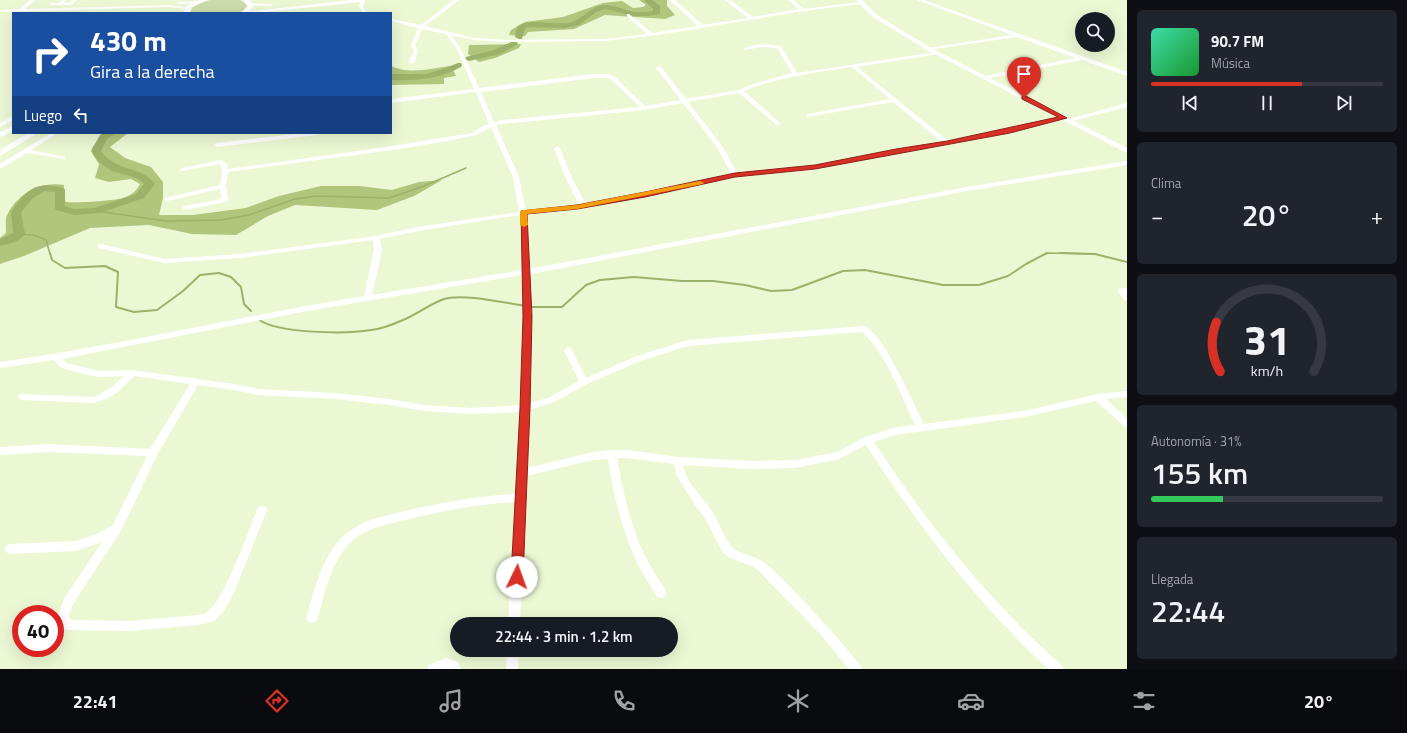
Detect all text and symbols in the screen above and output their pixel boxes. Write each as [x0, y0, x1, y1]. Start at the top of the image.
map controls [1075, 12, 1115, 52]
button: search [1075, 12, 1115, 52]
text: 430 m [90, 19, 167, 62]
icon: right [24, 28, 76, 80]
text: 90.7 FM [1211, 30, 1264, 53]
text: Música [1211, 53, 1250, 73]
pin [1007, 57, 1041, 98]
text: Gira a la derecha [90, 58, 215, 85]
icon: arrive [1013, 63, 1035, 85]
icon: previous [1179, 92, 1201, 114]
icon: pause [1256, 92, 1278, 114]
icon: next [1333, 92, 1355, 114]
text: Luego [24, 104, 62, 127]
icon: left [70, 104, 92, 126]
text: Clima [1151, 173, 1181, 193]
text: 20° [1242, 192, 1292, 238]
text: − [1151, 199, 1163, 233]
text: + [1371, 199, 1383, 233]
text: 31 [1244, 308, 1290, 371]
text: km/h [1251, 360, 1283, 382]
text: Autonomía · 31% [1151, 431, 1242, 451]
text: 155 km [1151, 450, 1248, 496]
position arrow [496, 556, 538, 598]
text: Llegada [1151, 569, 1193, 589]
text: 22:44 [1151, 588, 1225, 634]
speed limit sign: 40 [12, 605, 64, 657]
text: 22:44 · 3 min · 1.2 km [495, 625, 633, 648]
icon: directions [263, 687, 291, 715]
icon: music [437, 687, 465, 715]
icon: phone [610, 687, 638, 715]
icon: climate [784, 687, 812, 715]
icon: car [957, 687, 985, 715]
icon: filters [1130, 687, 1158, 715]
text: 22:41 [73, 688, 118, 715]
text: 20° [1304, 688, 1334, 715]

